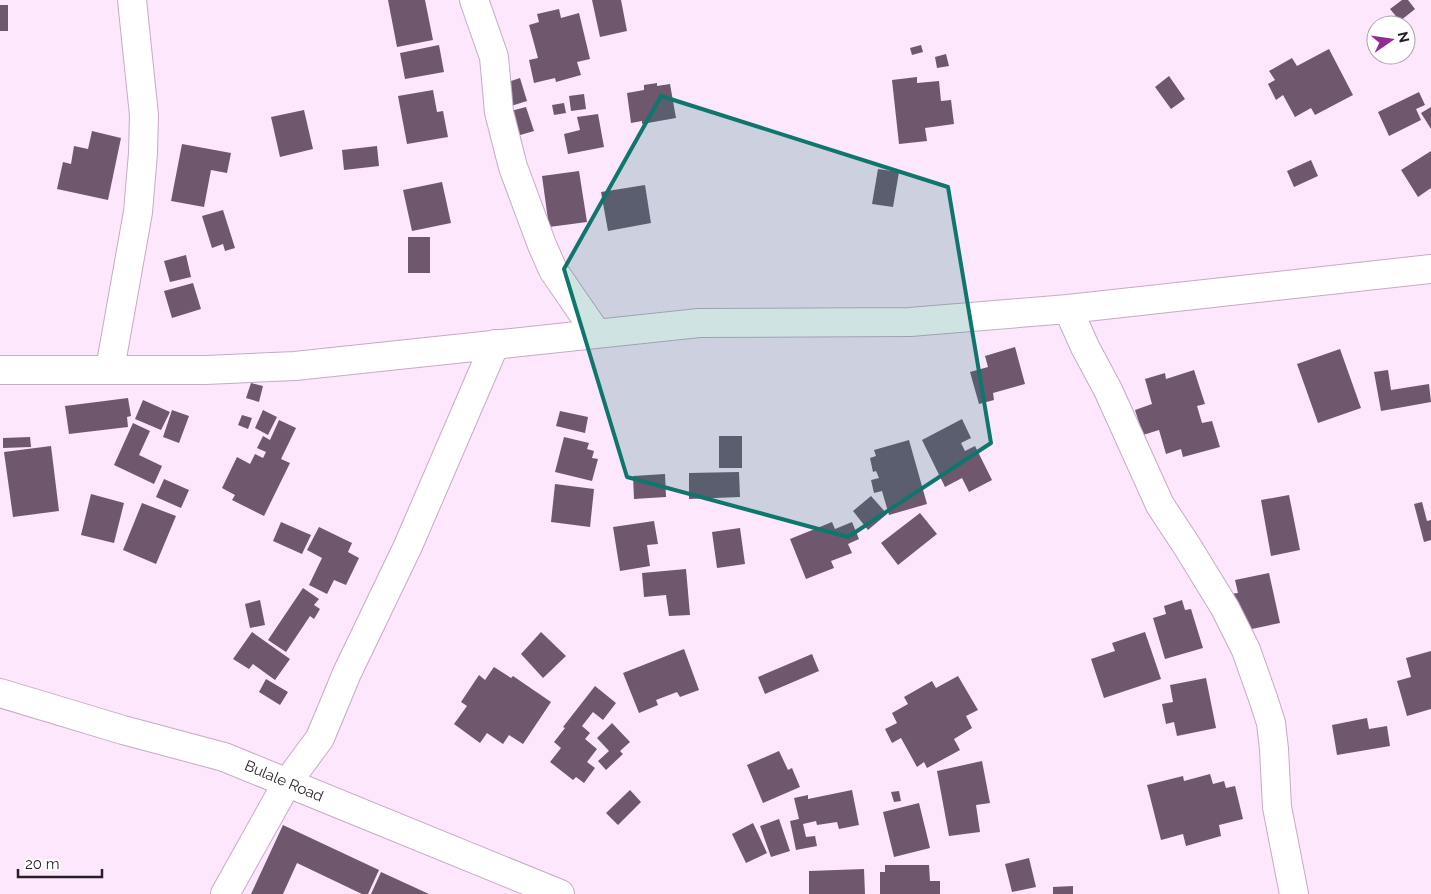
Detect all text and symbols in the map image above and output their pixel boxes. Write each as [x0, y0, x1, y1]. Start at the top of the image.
north arrow [1366, 15, 1416, 65]
text: N [1395, 30, 1413, 44]
street label: Bulale Road [242, 756, 326, 806]
scale bar [18, 846, 101, 878]
text: 20 m [25, 855, 60, 873]

